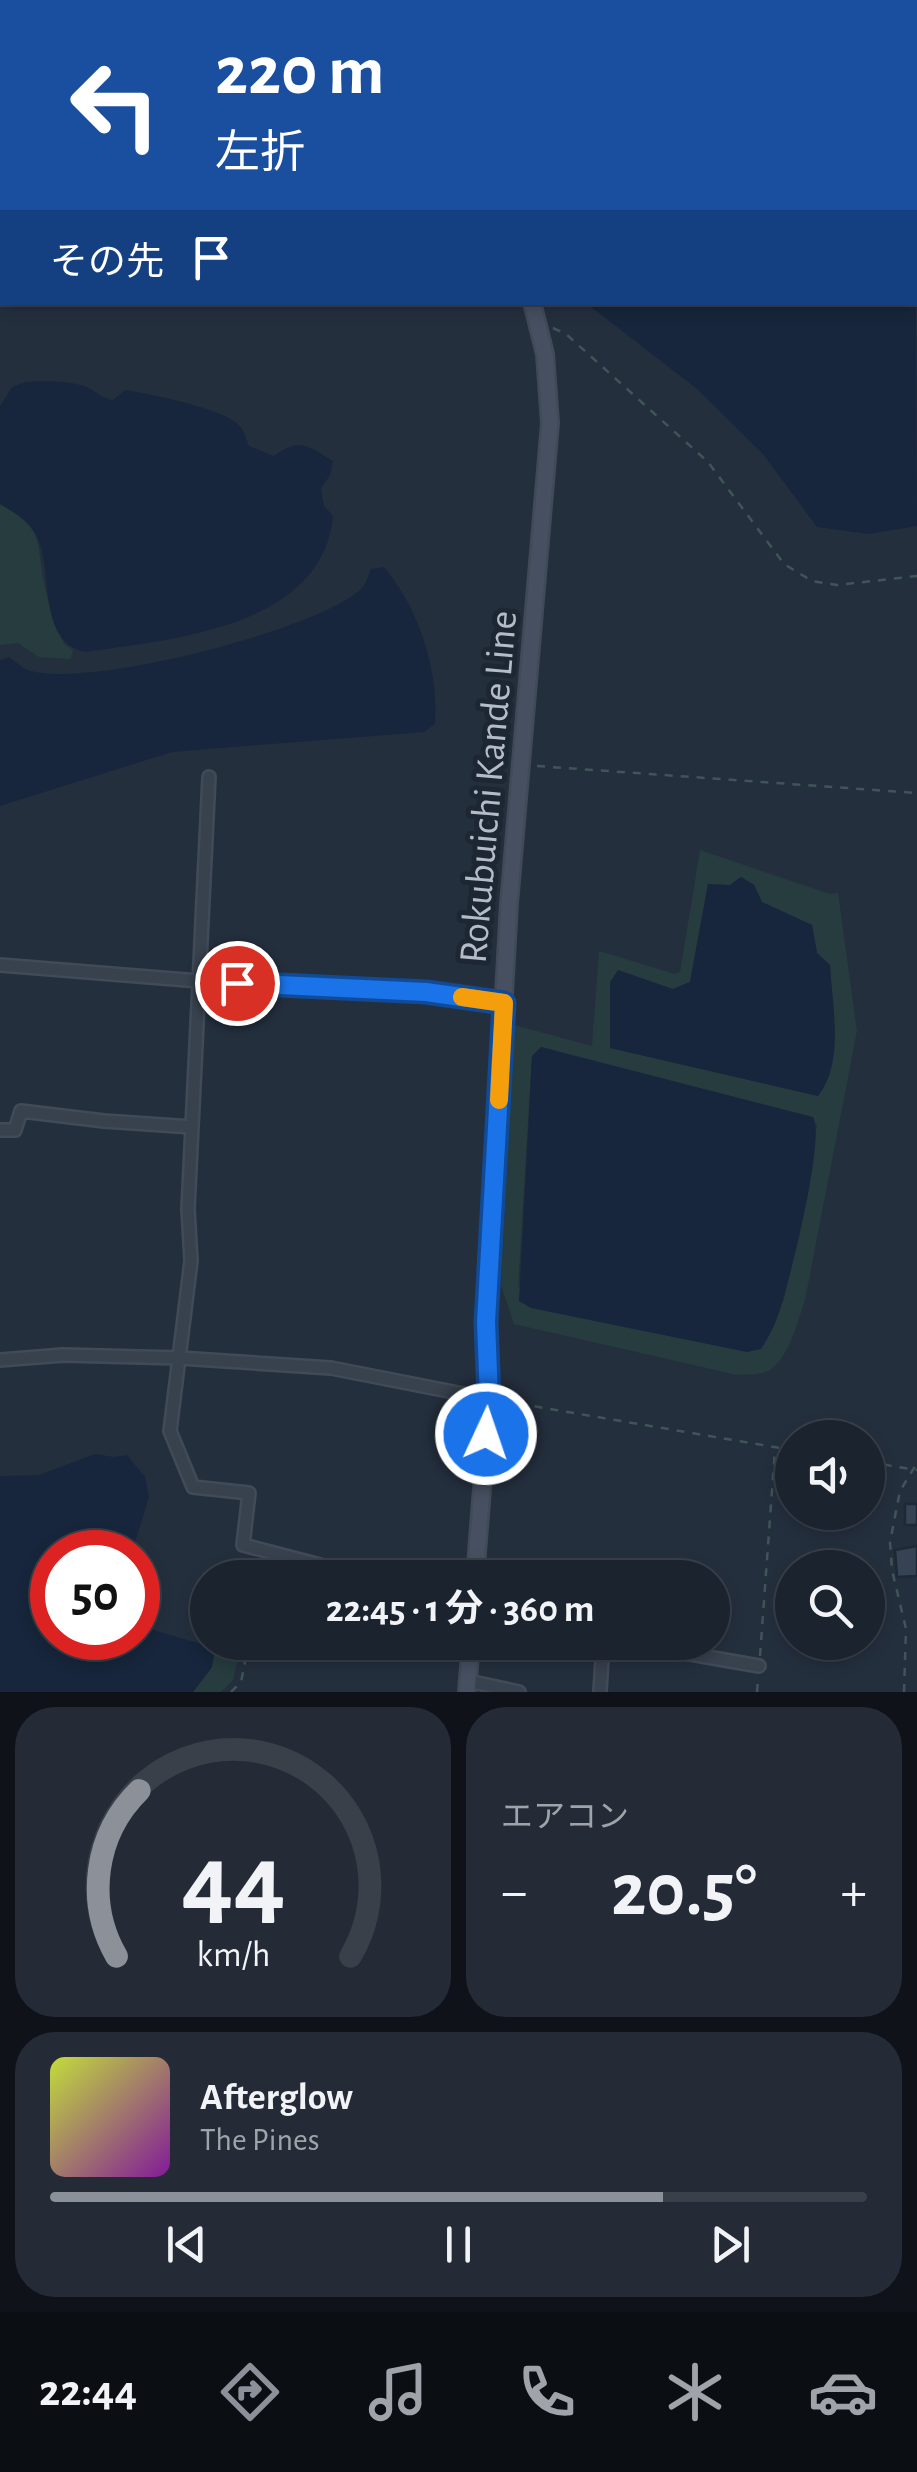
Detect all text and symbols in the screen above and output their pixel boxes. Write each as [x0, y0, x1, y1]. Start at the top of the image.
text: 220 m [215, 37, 384, 107]
icon: left [50, 40, 180, 170]
text: 左折 [215, 131, 305, 176]
icon: arrive [184, 230, 239, 285]
text: その先 [50, 244, 164, 282]
street label: Rokubuichi Kande Line [454, 609, 524, 965]
pin [195, 941, 280, 1026]
icon: arrive [210, 956, 265, 1011]
position arrow [434, 1382, 538, 1486]
map controls [775, 1420, 885, 1660]
button: sound [775, 1420, 885, 1530]
speed limit sign: 50 [30, 1530, 160, 1660]
button: search [775, 1550, 885, 1660]
text: 22:45 · 1 分 · 360 m [326, 1591, 594, 1629]
text: エアコン [501, 1801, 629, 1833]
text: 44 [181, 1831, 285, 1935]
text: 20.5° [611, 1854, 757, 1929]
text: − [501, 1865, 527, 1920]
text: + [841, 1865, 867, 1920]
text: km/h [196, 1937, 270, 1973]
text: Afterglow [200, 2079, 353, 2117]
text: The Pines [200, 2124, 320, 2156]
icon: previous [159, 2217, 214, 2272]
icon: pause [431, 2217, 486, 2272]
icon: next [703, 2217, 758, 2272]
icon: directions [215, 2357, 285, 2427]
icon: music [363, 2357, 433, 2427]
icon: phone [512, 2357, 582, 2427]
icon: climate [660, 2357, 730, 2427]
icon: car [808, 2357, 878, 2427]
text: 22:44 [39, 2369, 137, 2414]

